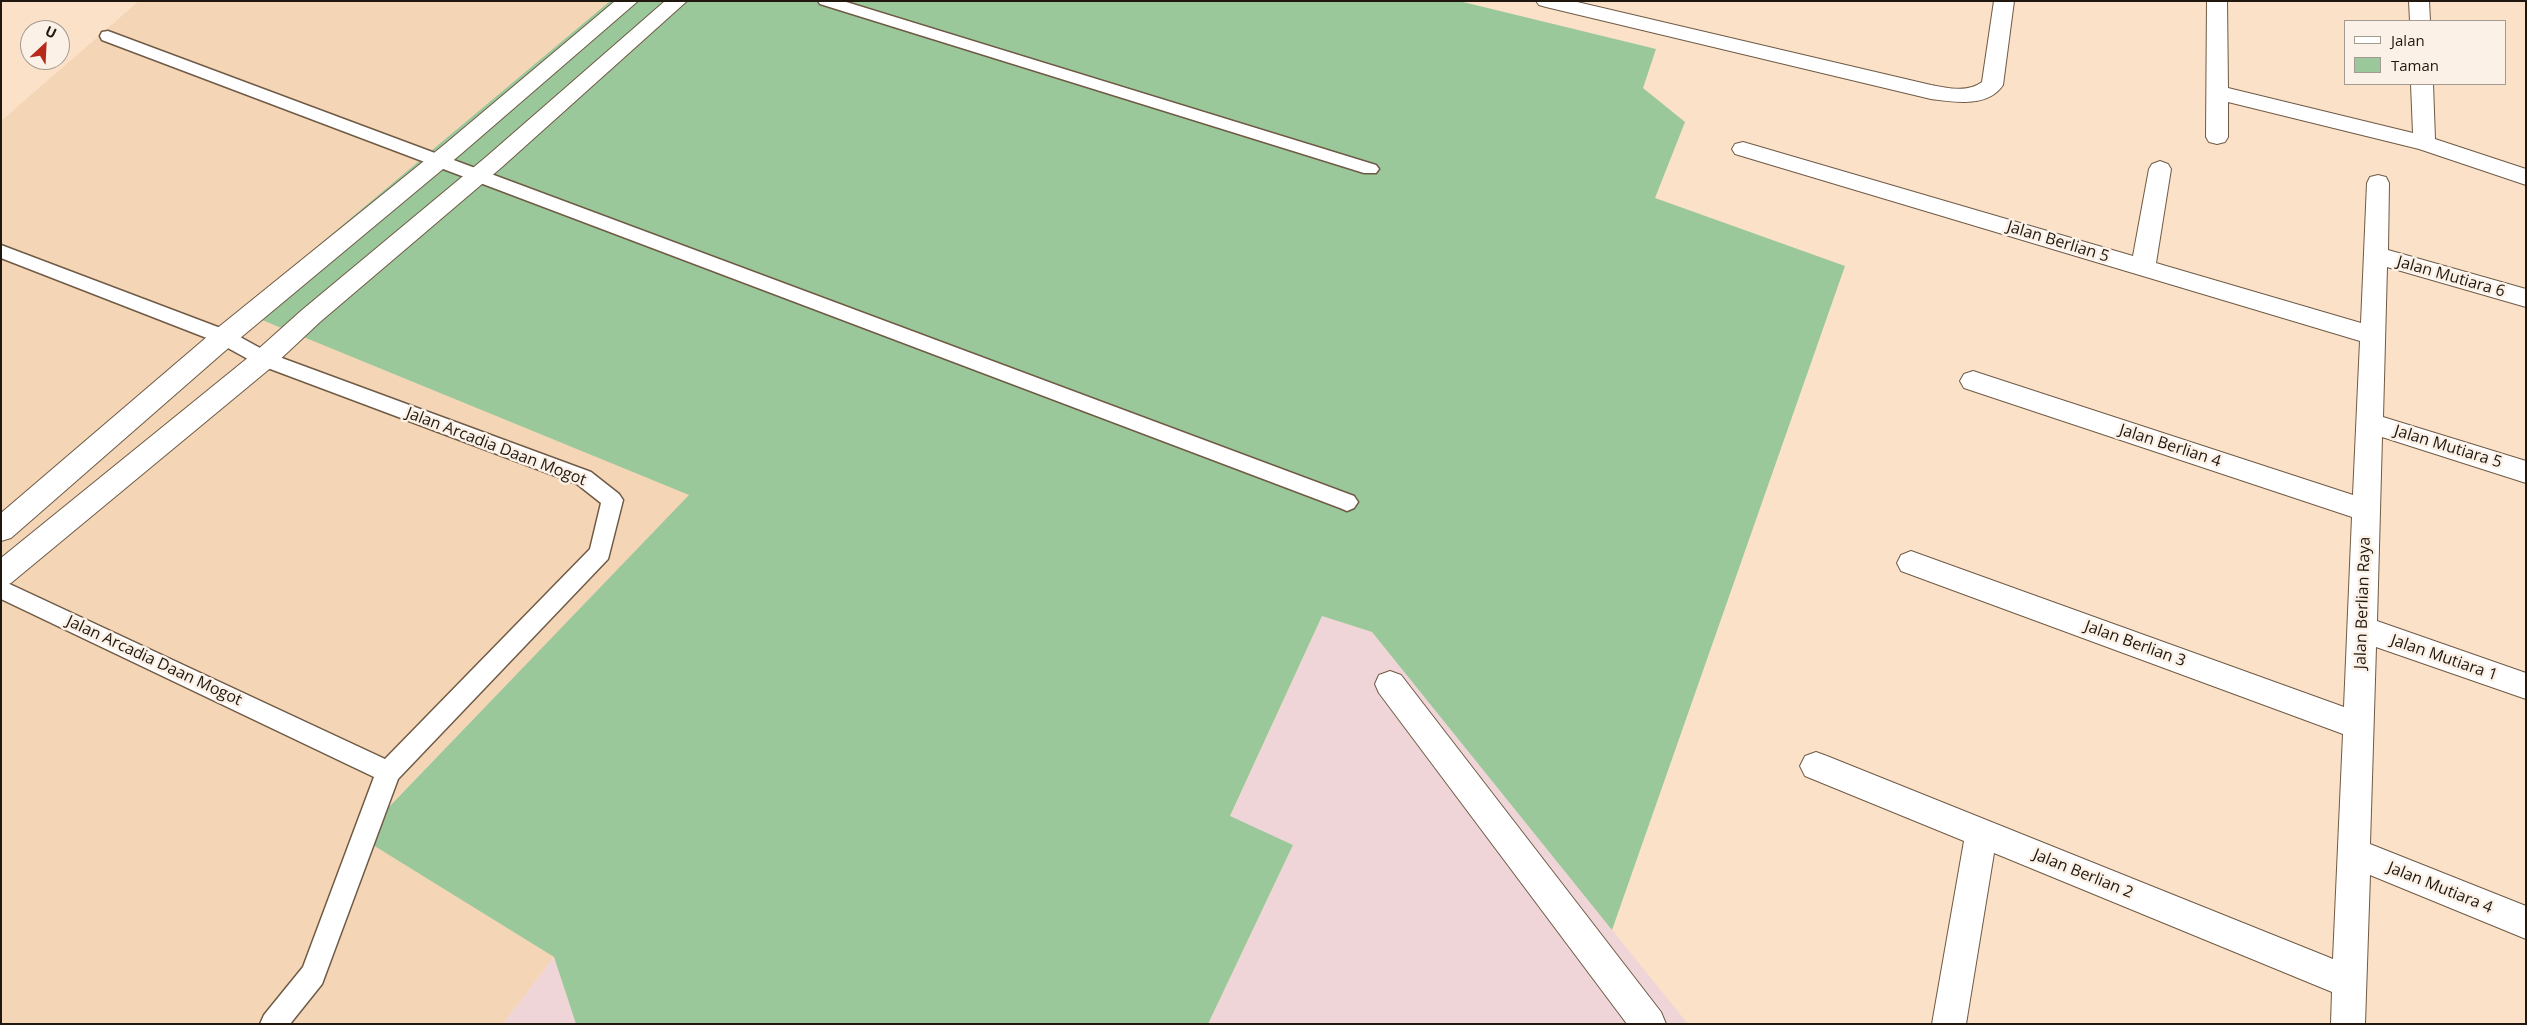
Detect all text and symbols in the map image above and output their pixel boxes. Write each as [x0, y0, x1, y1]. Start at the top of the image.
north arrow [20, 20, 70, 70]
legend [2344, 20, 2507, 85]
text: U [42, 21, 60, 43]
text: Jalan [2391, 30, 2425, 50]
text: Taman [2391, 55, 2439, 75]
street label: Jalan Berlian 5 [2004, 217, 2112, 267]
street label: Jalan Mutiara 6 [2395, 252, 2507, 302]
street label: Jalan Arcadia Daan Mogot [403, 404, 589, 490]
street label: Jalan Berlian 4 [2117, 420, 2223, 472]
street label: Jalan Mutiara 5 [2392, 421, 2504, 473]
street label: Jalan Berlian Raya [2351, 536, 2375, 670]
street label: Jalan Arcadia Daan Mogot [63, 612, 245, 710]
street label: Jalan Berlian 3 [2082, 617, 2188, 671]
street label: Jalan Mutiara 1 [2388, 631, 2500, 685]
street label: Jalan Berlian 2 [2030, 845, 2136, 903]
street label: Jalan Mutiara 4 [2385, 858, 2495, 918]

